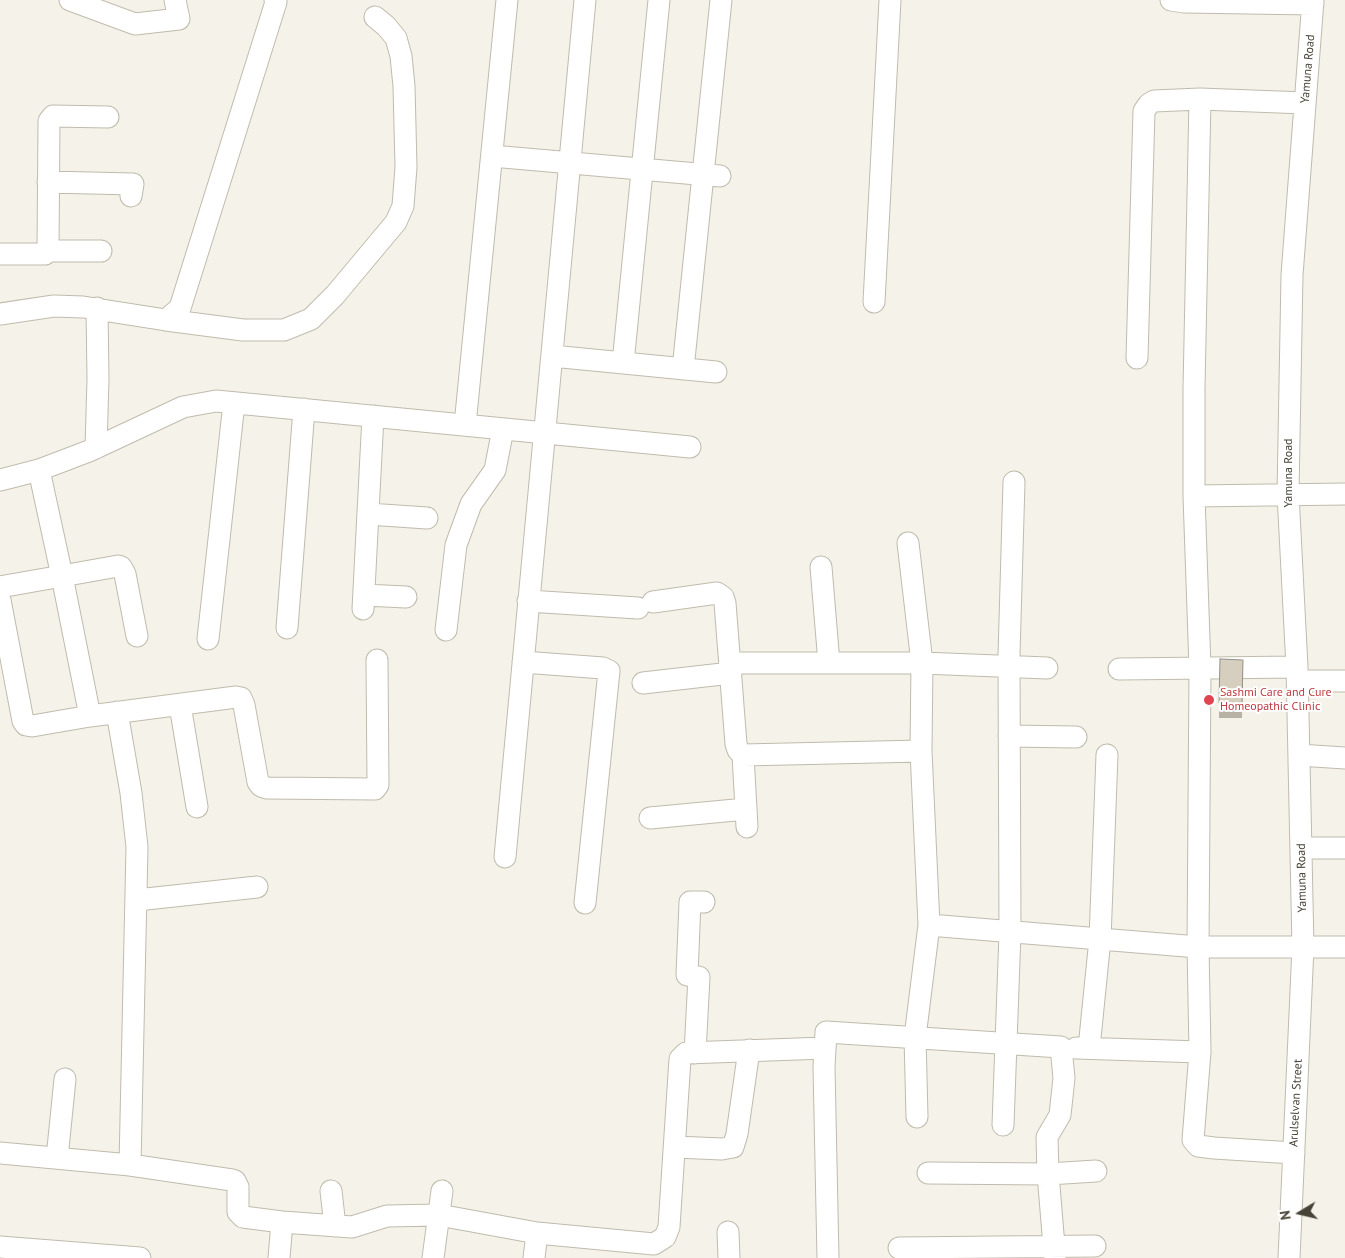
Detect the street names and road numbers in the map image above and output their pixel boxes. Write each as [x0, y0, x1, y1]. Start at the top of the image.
street label: Yamuna Road [1298, 34, 1318, 104]
street label: Yamuna Road [1282, 438, 1296, 508]
street label: Yamuna Road [1294, 843, 1310, 913]
street label: Arulselvan Street [1287, 1059, 1305, 1147]

